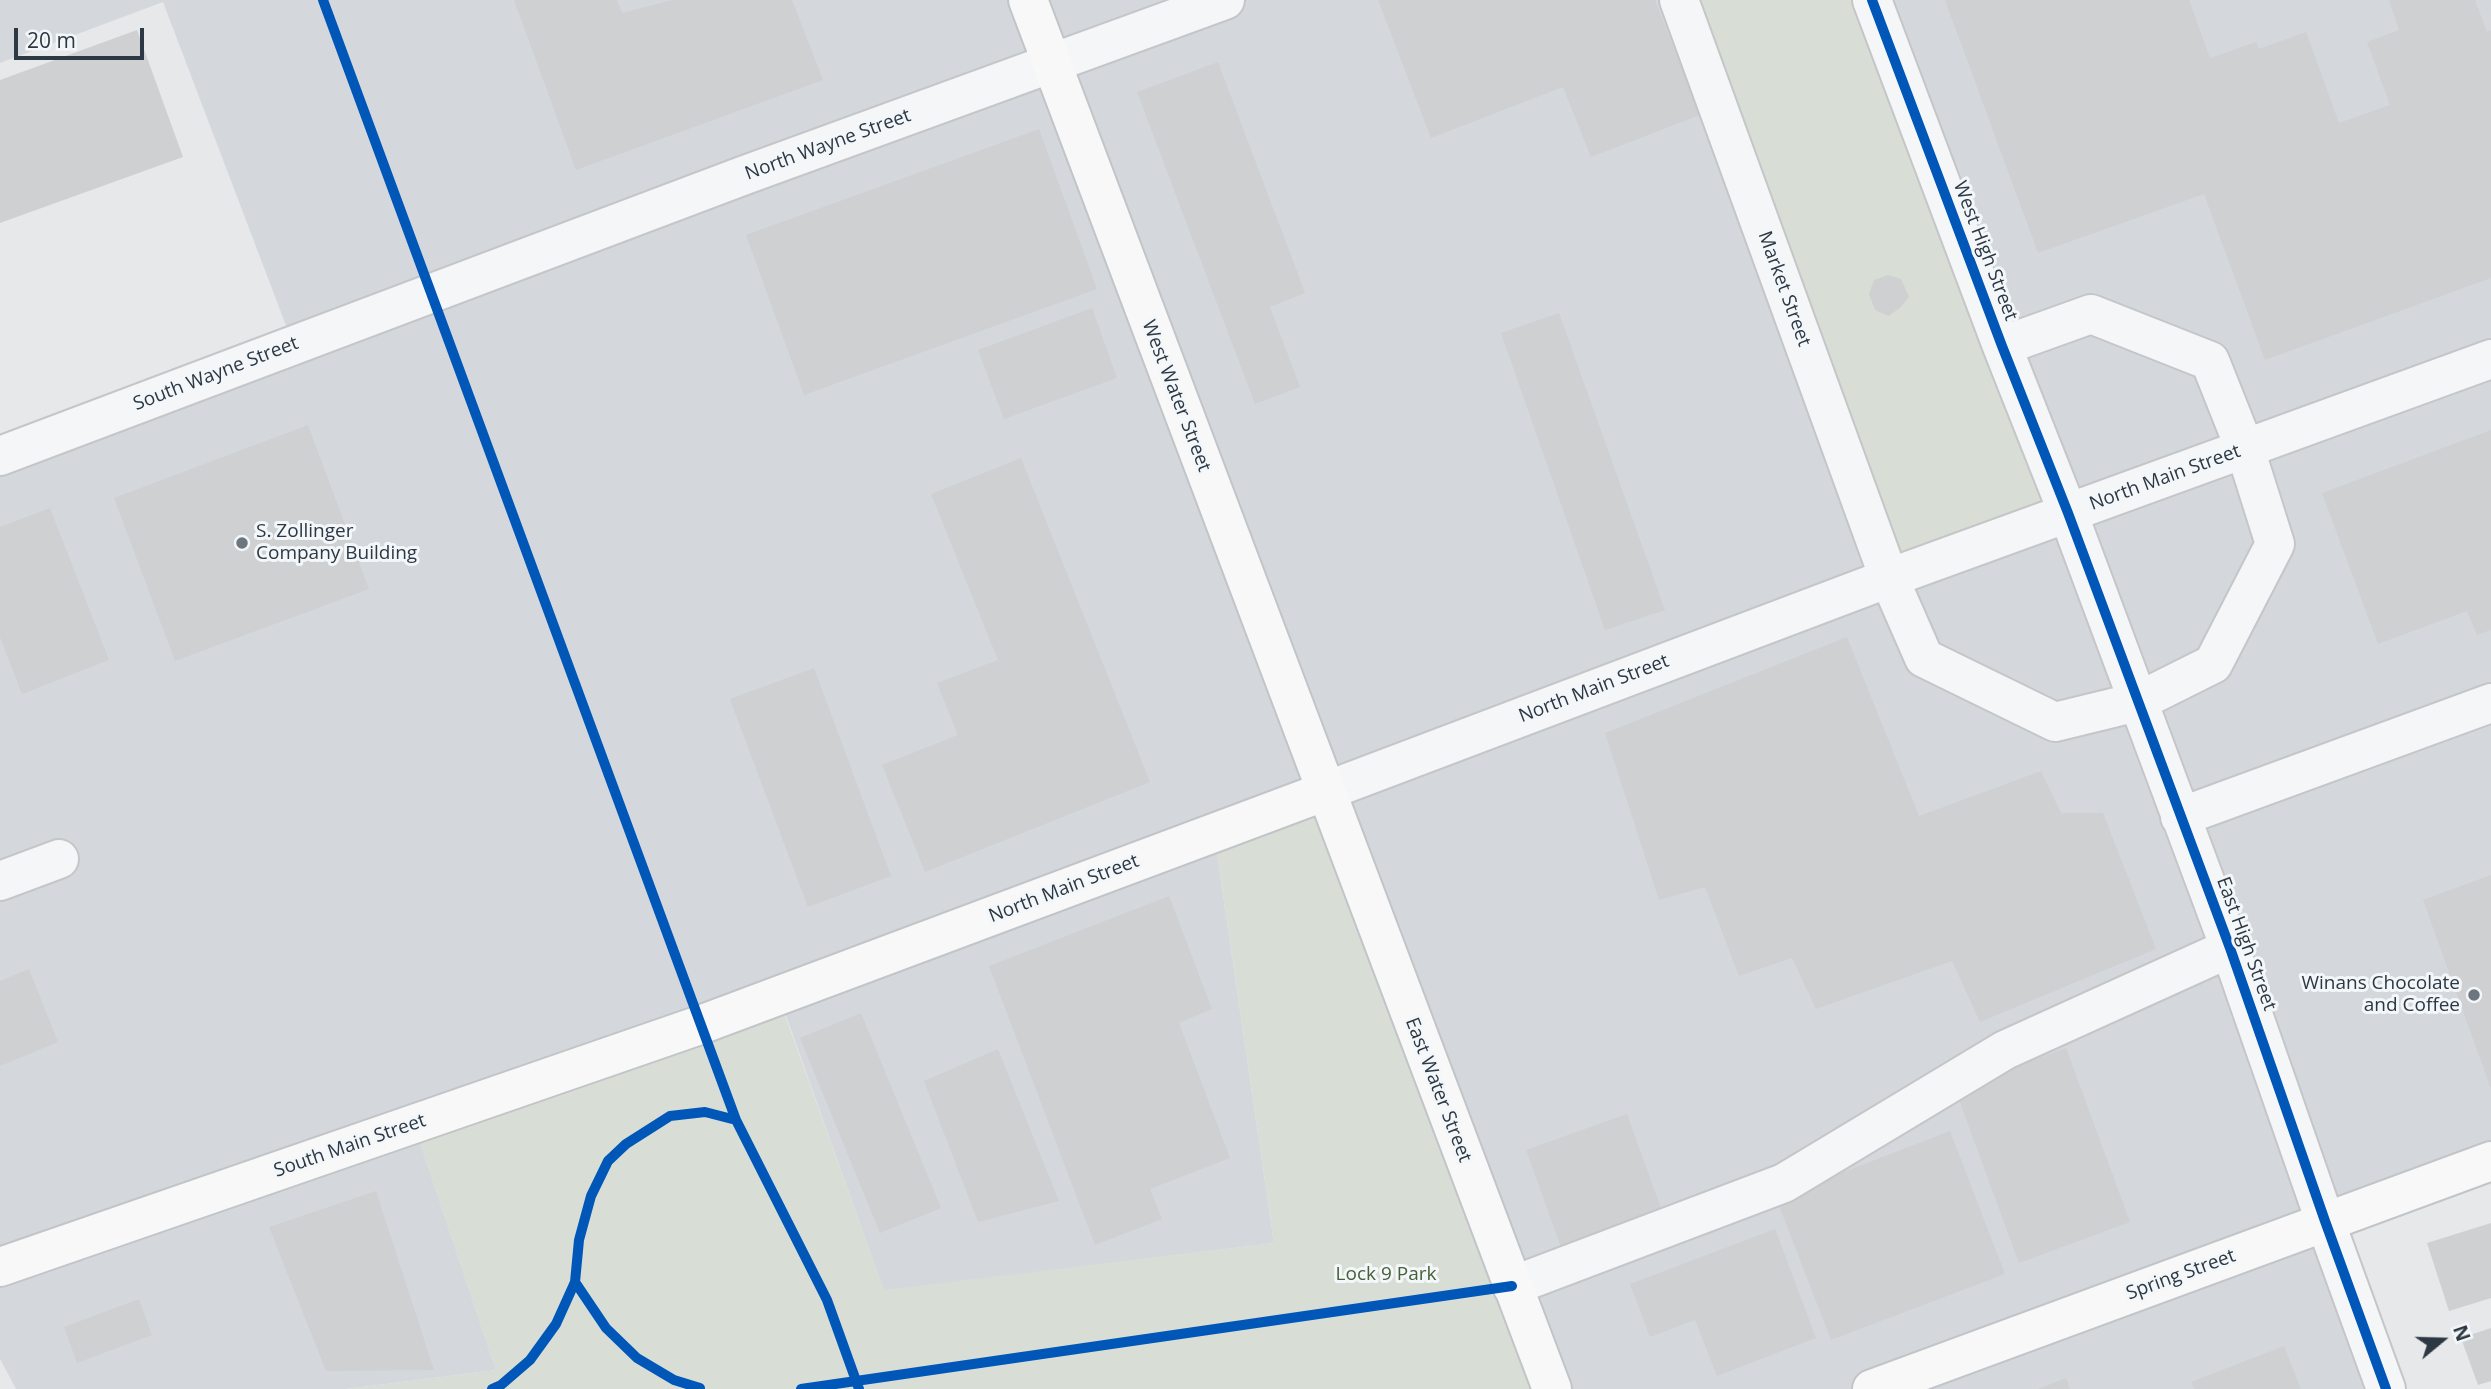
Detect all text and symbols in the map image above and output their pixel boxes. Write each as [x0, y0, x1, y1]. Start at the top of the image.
scale bar [18, 14, 147, 58]
text: 20 m [27, 26, 76, 54]
street label: North Wayne Street [742, 104, 914, 186]
street label: West High Street [1948, 178, 2022, 324]
street label: Market Street [1753, 228, 1815, 350]
street label: West Water Street [1137, 317, 1215, 475]
street label: South Wayne Street [130, 332, 302, 416]
street label: North Main Street [2086, 440, 2244, 516]
place label: S. Zollinger Company Building [256, 521, 417, 565]
marker: S. Zollinger Company Building [234, 535, 250, 551]
street label: North Main Street [1516, 650, 1672, 728]
street label: North Main Street [986, 850, 1142, 928]
street label: East High Street [2211, 874, 2281, 1014]
place label: Winans Chocolate and Coffee [2301, 973, 2460, 1017]
marker: Winans Chocolate and Coffee [2466, 987, 2482, 1003]
street label: East Water Street [1400, 1014, 1476, 1166]
street label: South Main Street [271, 1109, 429, 1183]
street label: Spring Street [2123, 1245, 2239, 1305]
park label: Lock 9 Park [1336, 1264, 1436, 1286]
north arrow [2407, 1305, 2477, 1375]
text: N [2447, 1322, 2477, 1345]

